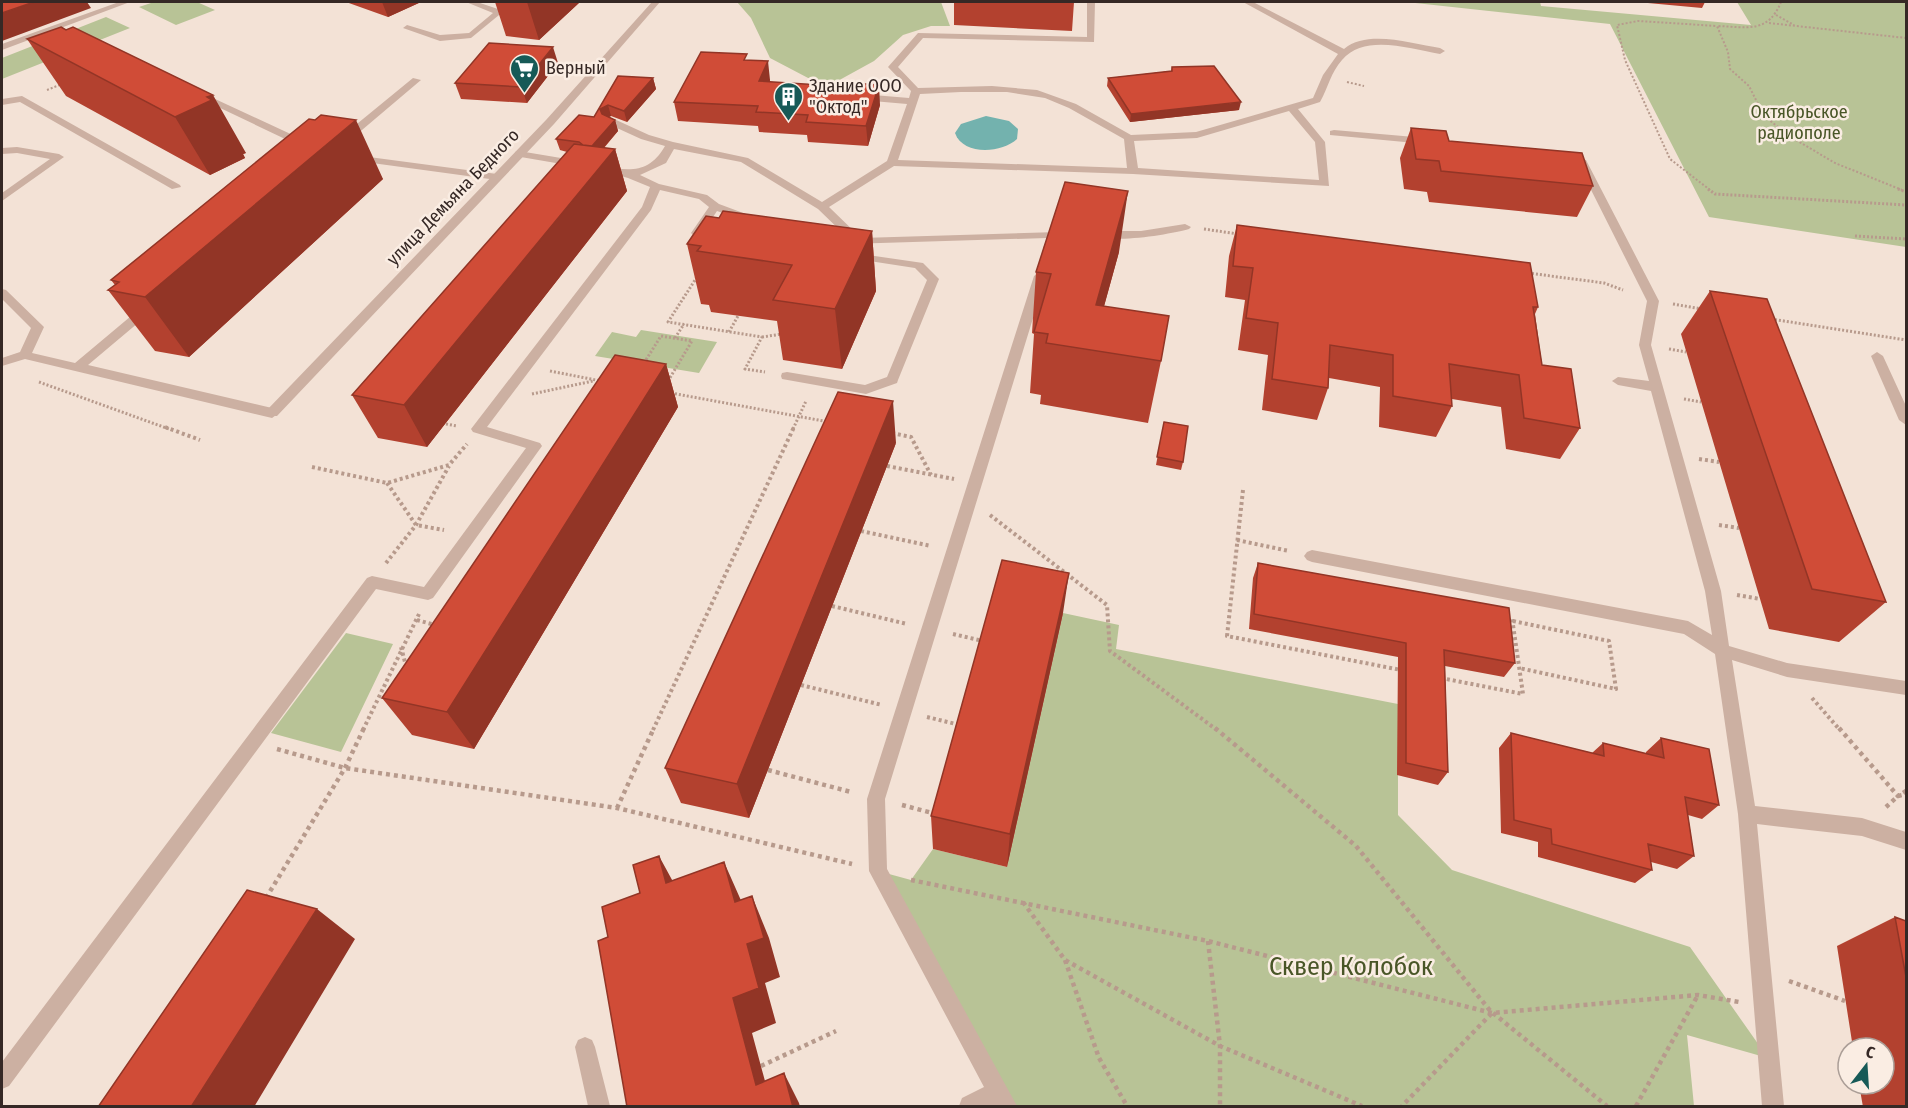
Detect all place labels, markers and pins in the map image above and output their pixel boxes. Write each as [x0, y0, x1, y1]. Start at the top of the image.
supermarket icon: Верный [509, 52, 541, 94]
place label: Верный [546, 57, 606, 79]
place label: Здание ООО "Октод" [809, 75, 902, 118]
building icon: Здание ООО "Октод" [772, 80, 804, 122]

